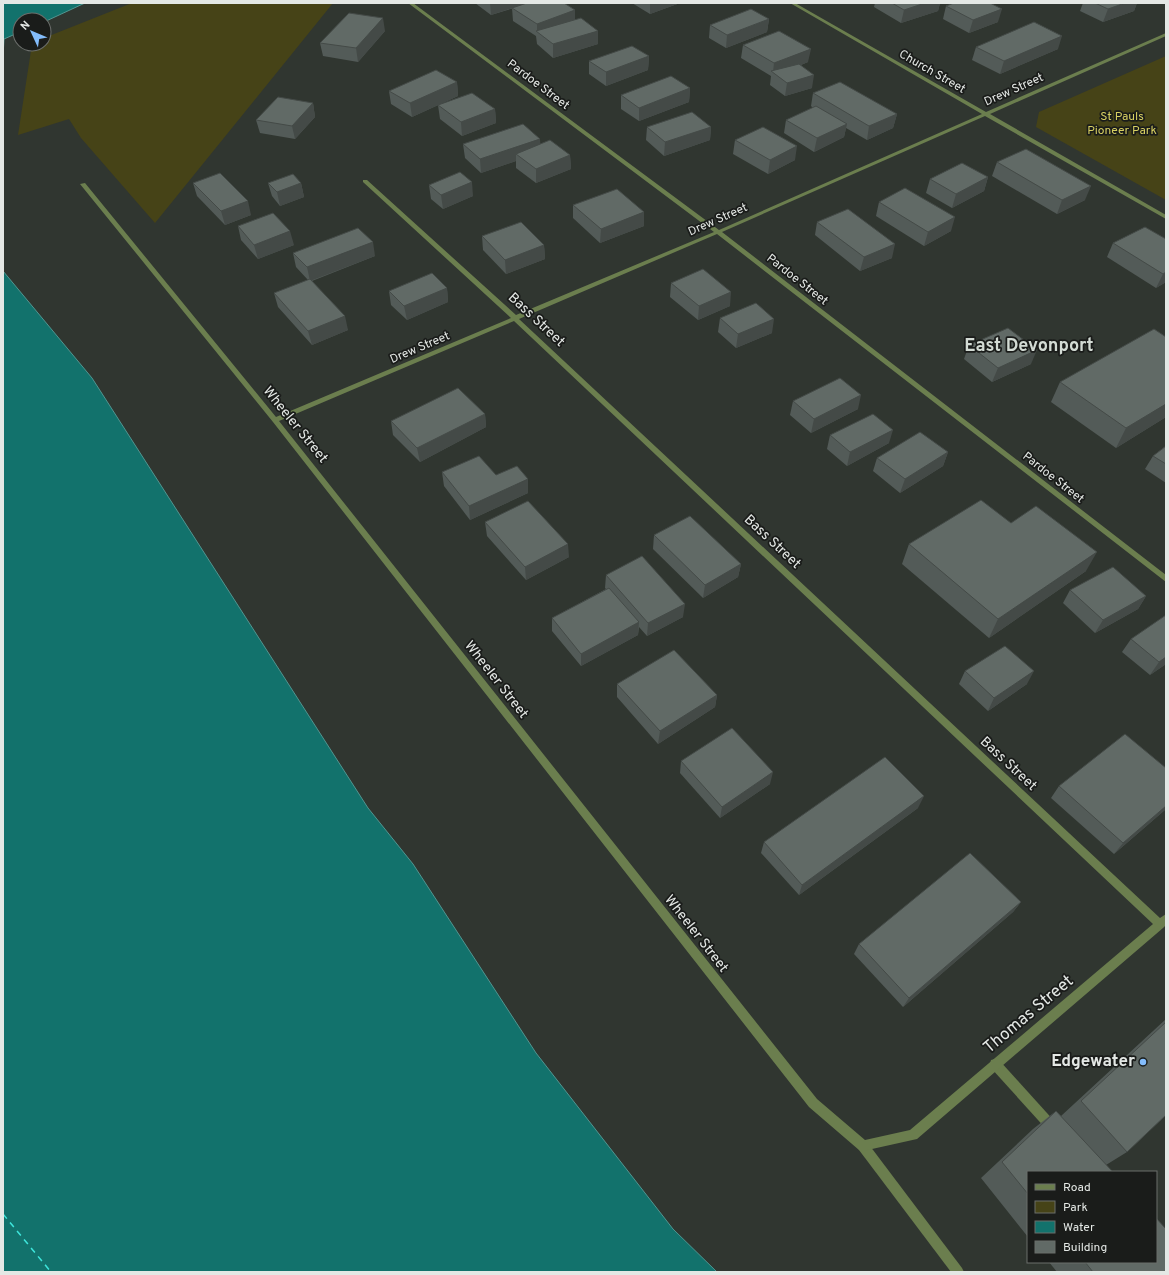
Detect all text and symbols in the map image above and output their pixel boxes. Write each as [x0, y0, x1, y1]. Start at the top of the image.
north arrow [12, 12, 52, 52]
text: N [18, 18, 33, 33]
street label: Church Street [896, 46, 968, 98]
street label: Pardoe Street [504, 56, 572, 114]
street label: Drew Street [982, 70, 1046, 110]
park label: St Pauls Pioneer Park [1087, 109, 1157, 139]
street label: Drew Street [686, 200, 750, 240]
street label: Pardoe Street [763, 251, 831, 309]
street label: Bass Street [504, 289, 568, 351]
street label: Drew Street [388, 328, 452, 368]
district label: East Devonport [964, 335, 1094, 358]
street label: Wheeler Street [259, 383, 331, 467]
street label: Pardoe Street [1019, 449, 1087, 507]
street label: Bass Street [740, 511, 804, 573]
street label: Wheeler Street [460, 638, 532, 722]
street label: Bass Street [976, 733, 1040, 795]
street label: Wheeler Street [660, 892, 732, 976]
street label: Thomas Street [979, 971, 1079, 1059]
place label: Edgewater [1051, 1051, 1135, 1073]
marker: Edgewater [1138, 1057, 1148, 1067]
legend [1027, 1171, 1157, 1263]
text: Road [1063, 1180, 1091, 1196]
text: Park [1063, 1200, 1088, 1216]
text: Water [1063, 1220, 1095, 1236]
text: Building [1063, 1240, 1107, 1256]

